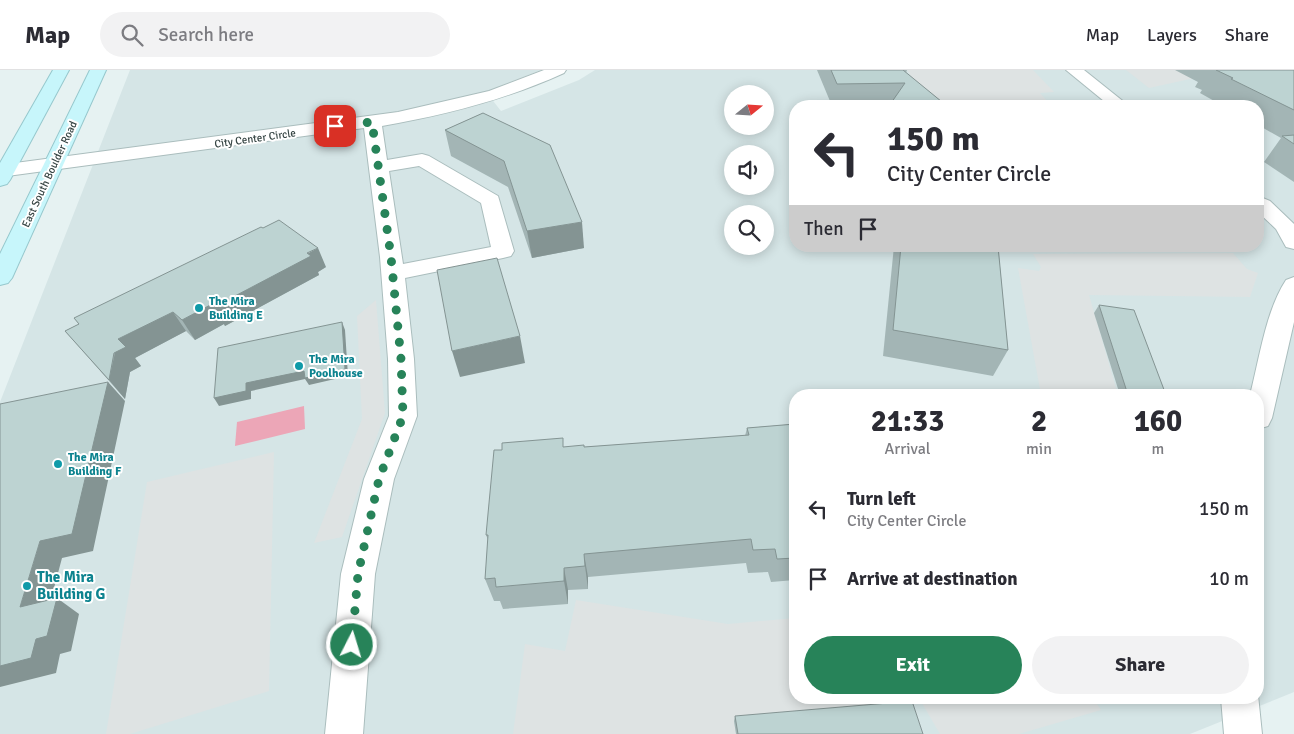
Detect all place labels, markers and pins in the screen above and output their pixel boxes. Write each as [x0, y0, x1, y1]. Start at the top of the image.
pin [314, 105, 356, 147]
place label: The Mira Building E [209, 294, 263, 323]
marker: The Mira Building E [193, 302, 205, 314]
place label: The Mira Poolhouse [309, 352, 363, 381]
marker: The Mira Poolhouse [293, 360, 305, 372]
place label: The Mira Building F [68, 450, 122, 479]
marker: The Mira Building F [52, 458, 64, 470]
place label: The Mira Building G [37, 568, 106, 603]
marker: The Mira Building G [21, 580, 33, 592]

